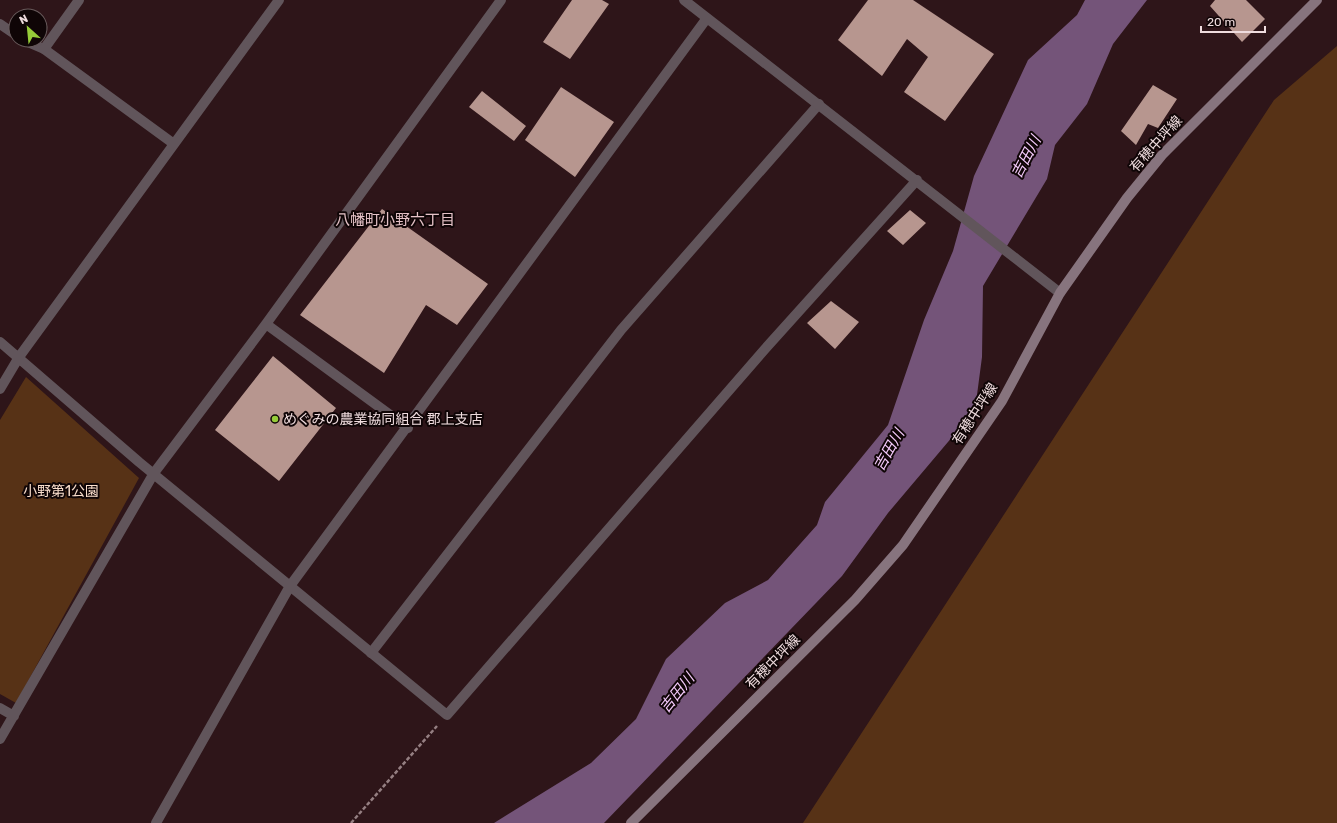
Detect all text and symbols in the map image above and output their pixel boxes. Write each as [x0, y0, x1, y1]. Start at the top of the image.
north arrow [8, 8, 48, 48]
scale bar [1201, 8, 1265, 34]
text: N [17, 12, 30, 27]
text: 20 m [1207, 15, 1235, 29]
street label: 有穂中坪線 [1126, 112, 1186, 176]
water label: 吉田川 [1007, 131, 1045, 181]
district label: 八幡町小野六丁目 [335, 211, 455, 229]
street label: 有穂中坪線 [949, 380, 1001, 448]
place label: めぐみの農業協同組合 郡上支店 [283, 411, 483, 428]
marker: めぐみの農業協同組合 郡上支店 [270, 414, 280, 424]
water label: 吉田川 [870, 424, 909, 474]
park label: 小野第1公園 [23, 483, 99, 500]
street label: 有穂中坪線 [742, 631, 804, 693]
water label: 吉田川 [656, 668, 699, 716]

